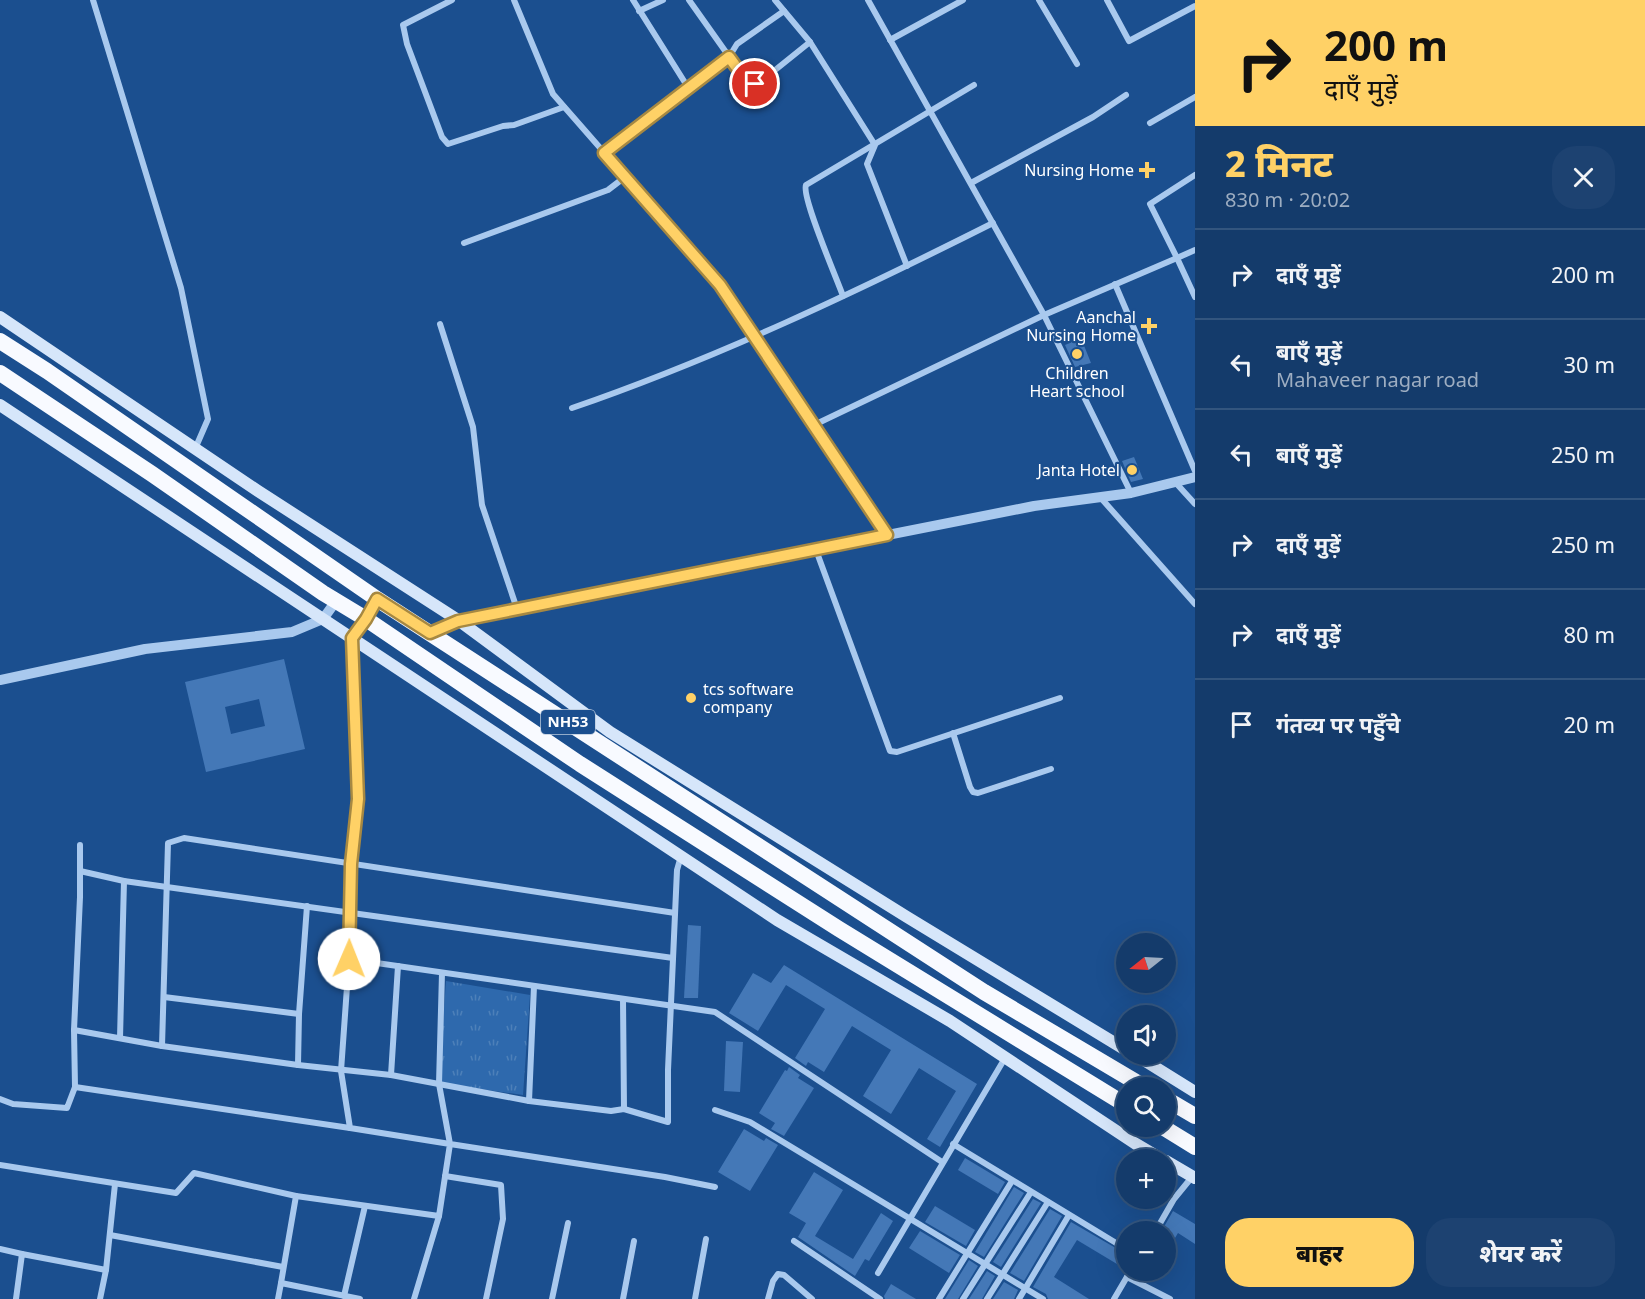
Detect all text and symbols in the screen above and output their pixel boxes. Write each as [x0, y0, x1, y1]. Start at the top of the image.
text: 200 m [1324, 16, 1448, 73]
icon: right [1225, 24, 1303, 102]
pin [729, 58, 780, 109]
icon: arrive [738, 67, 771, 100]
text: दाएँ मुड़ें [1324, 70, 1398, 107]
text: 2 मिनट [1225, 139, 1333, 188]
button: close [1552, 146, 1615, 209]
place label: Nursing Home [1024, 159, 1134, 181]
marker: Nursing Home [1138, 161, 1156, 179]
text: 830 m · 20:02 [1225, 186, 1350, 213]
icon: right [1225, 258, 1258, 291]
text: दाएँ मुड़ें [1276, 259, 1341, 289]
text: 200 m [1551, 259, 1615, 289]
place label: Aanchal Nursing Home [1026, 306, 1136, 346]
marker: Aanchal Nursing Home [1140, 317, 1158, 335]
text: बाएँ मुड़ें [1276, 336, 1342, 366]
marker: Children Heart school [1070, 347, 1084, 361]
icon: left [1225, 348, 1258, 381]
text: 30 m [1564, 349, 1615, 379]
place label: Children Heart school [1029, 362, 1125, 402]
text: Mahaveer nagar road [1276, 366, 1479, 393]
icon: left [1225, 438, 1258, 471]
text: बाएँ मुड़ें [1276, 439, 1342, 469]
text: 250 m [1551, 439, 1615, 469]
place label: Janta Hotel [1035, 459, 1120, 481]
marker: Janta Hotel [1125, 463, 1139, 477]
icon: right [1225, 528, 1258, 561]
text: दाएँ मुड़ें [1276, 529, 1341, 559]
text: 250 m [1551, 529, 1615, 559]
icon: right [1225, 618, 1258, 651]
text: दाएँ मुड़ें [1276, 619, 1341, 649]
text: 80 m [1564, 619, 1615, 649]
place label: tcs software company [703, 678, 794, 718]
marker: tcs software company [684, 691, 698, 705]
icon: arrive [1225, 708, 1258, 741]
text: गंतव्य पर पहुँचे [1276, 709, 1401, 739]
text: 20 m [1564, 709, 1615, 739]
road number: NH53 [541, 710, 595, 734]
position arrow [317, 927, 381, 991]
north arrow [1116, 933, 1176, 993]
map controls [1116, 933, 1176, 1281]
button: sound [1116, 1005, 1176, 1065]
button: search [1116, 1077, 1176, 1137]
button: + [1116, 1149, 1176, 1209]
button: बाहर [1225, 1218, 1414, 1287]
button: शेयर करें [1426, 1218, 1615, 1287]
button: − [1116, 1221, 1176, 1281]

